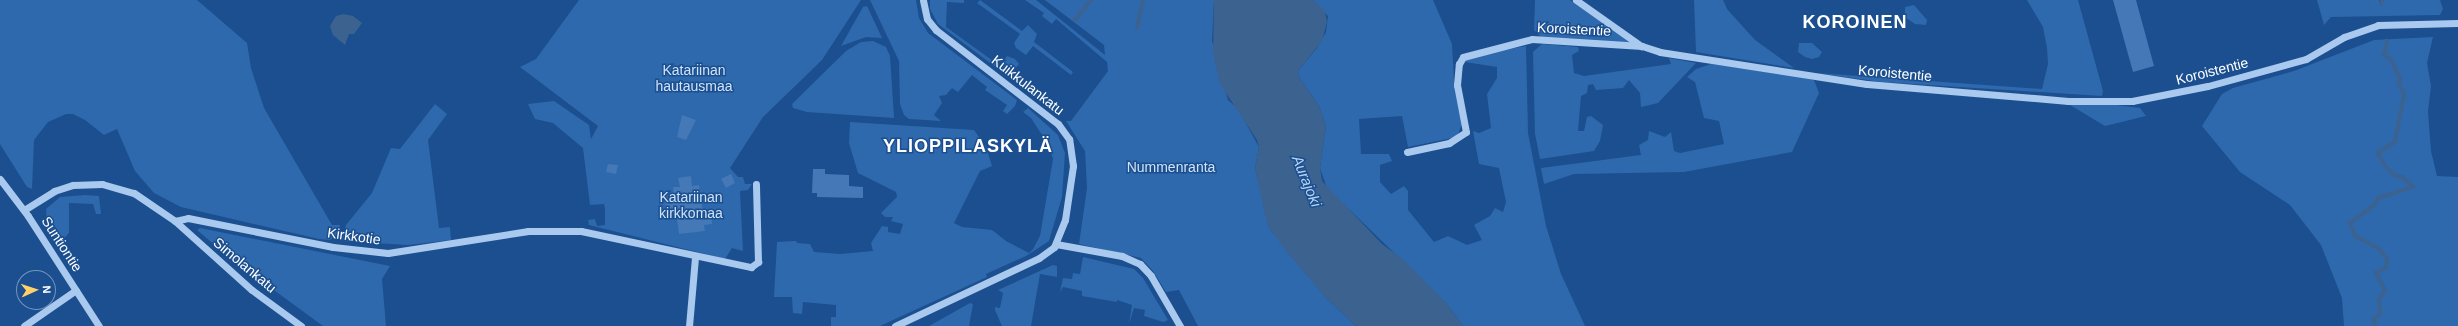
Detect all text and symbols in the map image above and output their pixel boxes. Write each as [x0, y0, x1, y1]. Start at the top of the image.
district label: KOROINEN [1802, 11, 1908, 33]
street label: Koroistentie [1537, 19, 1611, 39]
street label: Kuikkulankatu [988, 52, 1068, 118]
street label: Koroistentie [2174, 54, 2250, 88]
street label: Koroistentie [1857, 61, 1933, 85]
park label: Katariinan hautausmaa [655, 62, 733, 94]
district label: YLIOPPILASKYLÄ [883, 135, 1053, 157]
water label: Aurajoki [1289, 153, 1325, 209]
park label: Nummenranta [1127, 159, 1215, 175]
park label: Katariinan kirkkomaa [659, 189, 723, 222]
street label: Suntiontie [38, 213, 86, 275]
street label: Kirkkotie [326, 224, 382, 248]
street label: Simolankatu [210, 234, 280, 296]
north arrow [16, 270, 56, 310]
text: N [41, 285, 53, 294]

